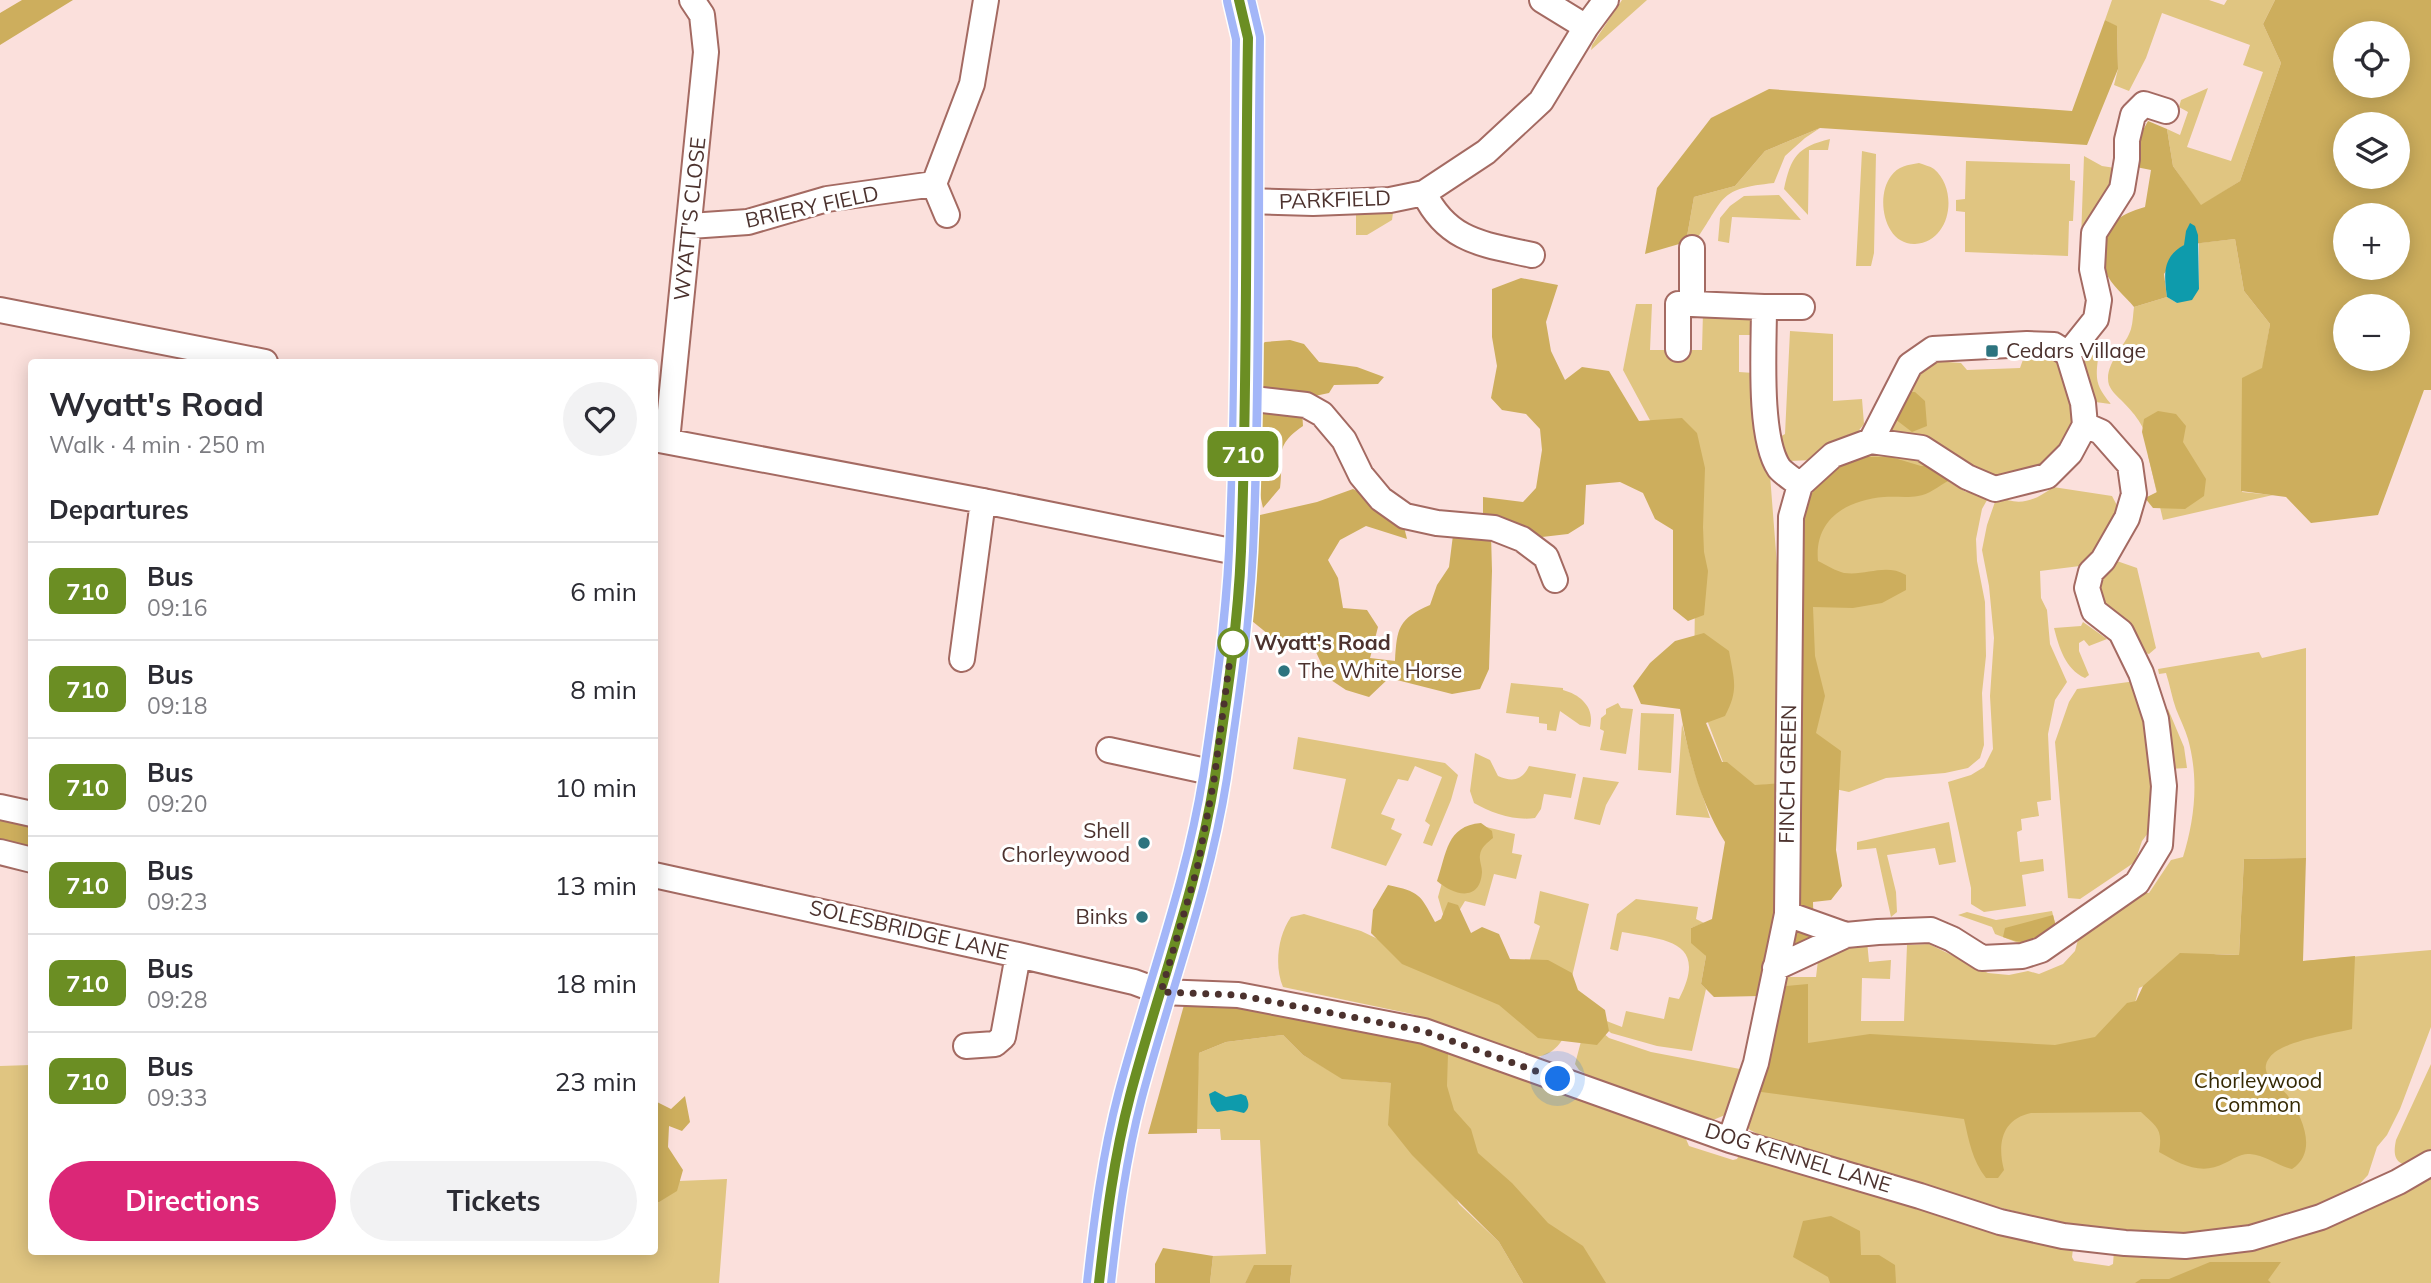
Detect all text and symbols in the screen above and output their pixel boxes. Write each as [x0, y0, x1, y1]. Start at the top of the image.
map controls [2333, 21, 2410, 371]
button: locate [2333, 21, 2410, 98]
button: layers [2333, 112, 2410, 189]
street label: WYATT'S CLOSE [667, 136, 711, 302]
street label: BRIERY FIELD [743, 179, 881, 233]
street label: PARKFIELD [1278, 184, 1391, 214]
button: + [2333, 203, 2410, 280]
button: − [2333, 294, 2410, 371]
place label: Cedars Village [2006, 337, 2146, 363]
marker: Cedars Village [1984, 343, 2000, 359]
button: heart [563, 382, 637, 456]
text: Wyatt's Road [49, 383, 264, 424]
text: Walk · 4 min · 250 m [49, 430, 266, 459]
line badge: 710 [1203, 431, 1283, 477]
text: 710 [1221, 439, 1265, 469]
text: Departures [49, 493, 189, 526]
text: Bus [147, 560, 193, 593]
text: 6 min [570, 575, 637, 608]
text: 710 [66, 576, 109, 606]
text: 09:16 [147, 593, 207, 622]
marker: Wyatt's Road [1218, 628, 1248, 658]
place label: Wyatt's Road [1254, 629, 1391, 655]
place label: The White Horse [1298, 657, 1462, 683]
text: Bus [147, 658, 193, 691]
marker: The White Horse [1276, 663, 1292, 679]
text: 8 min [570, 673, 637, 706]
text: 710 [66, 674, 109, 704]
text: 09:18 [147, 691, 207, 720]
street label: FINCH GREEN [1773, 704, 1801, 844]
text: Bus [147, 756, 193, 789]
text: 10 min [555, 771, 637, 804]
text: 710 [66, 772, 109, 802]
text: 09:20 [147, 789, 207, 818]
place label: Shell Chorleywood [1001, 817, 1130, 867]
marker: Shell Chorleywood [1136, 835, 1152, 851]
text: Bus [147, 854, 193, 887]
text: 13 min [555, 869, 637, 902]
text: 710 [66, 870, 109, 900]
text: 09:23 [147, 887, 207, 916]
street label: SOLESBRIDGE LANE [807, 893, 1011, 965]
place label: Binks [1075, 903, 1128, 929]
marker: Binks [1134, 909, 1150, 925]
text: Bus [147, 952, 193, 985]
text: 18 min [555, 967, 637, 1000]
text: 710 [66, 968, 109, 998]
text: 09:28 [147, 985, 207, 1014]
text: Bus [147, 1050, 193, 1083]
your location [1540, 1061, 1575, 1096]
text: 23 min [555, 1065, 637, 1098]
text: 710 [66, 1066, 109, 1096]
park label: Chorleywood Common [2194, 1067, 2322, 1117]
text: 09:33 [147, 1083, 207, 1112]
street label: DOG KENNEL LANE [1702, 1116, 1895, 1198]
button: Directions [49, 1161, 336, 1241]
button: Tickets [350, 1161, 637, 1241]

